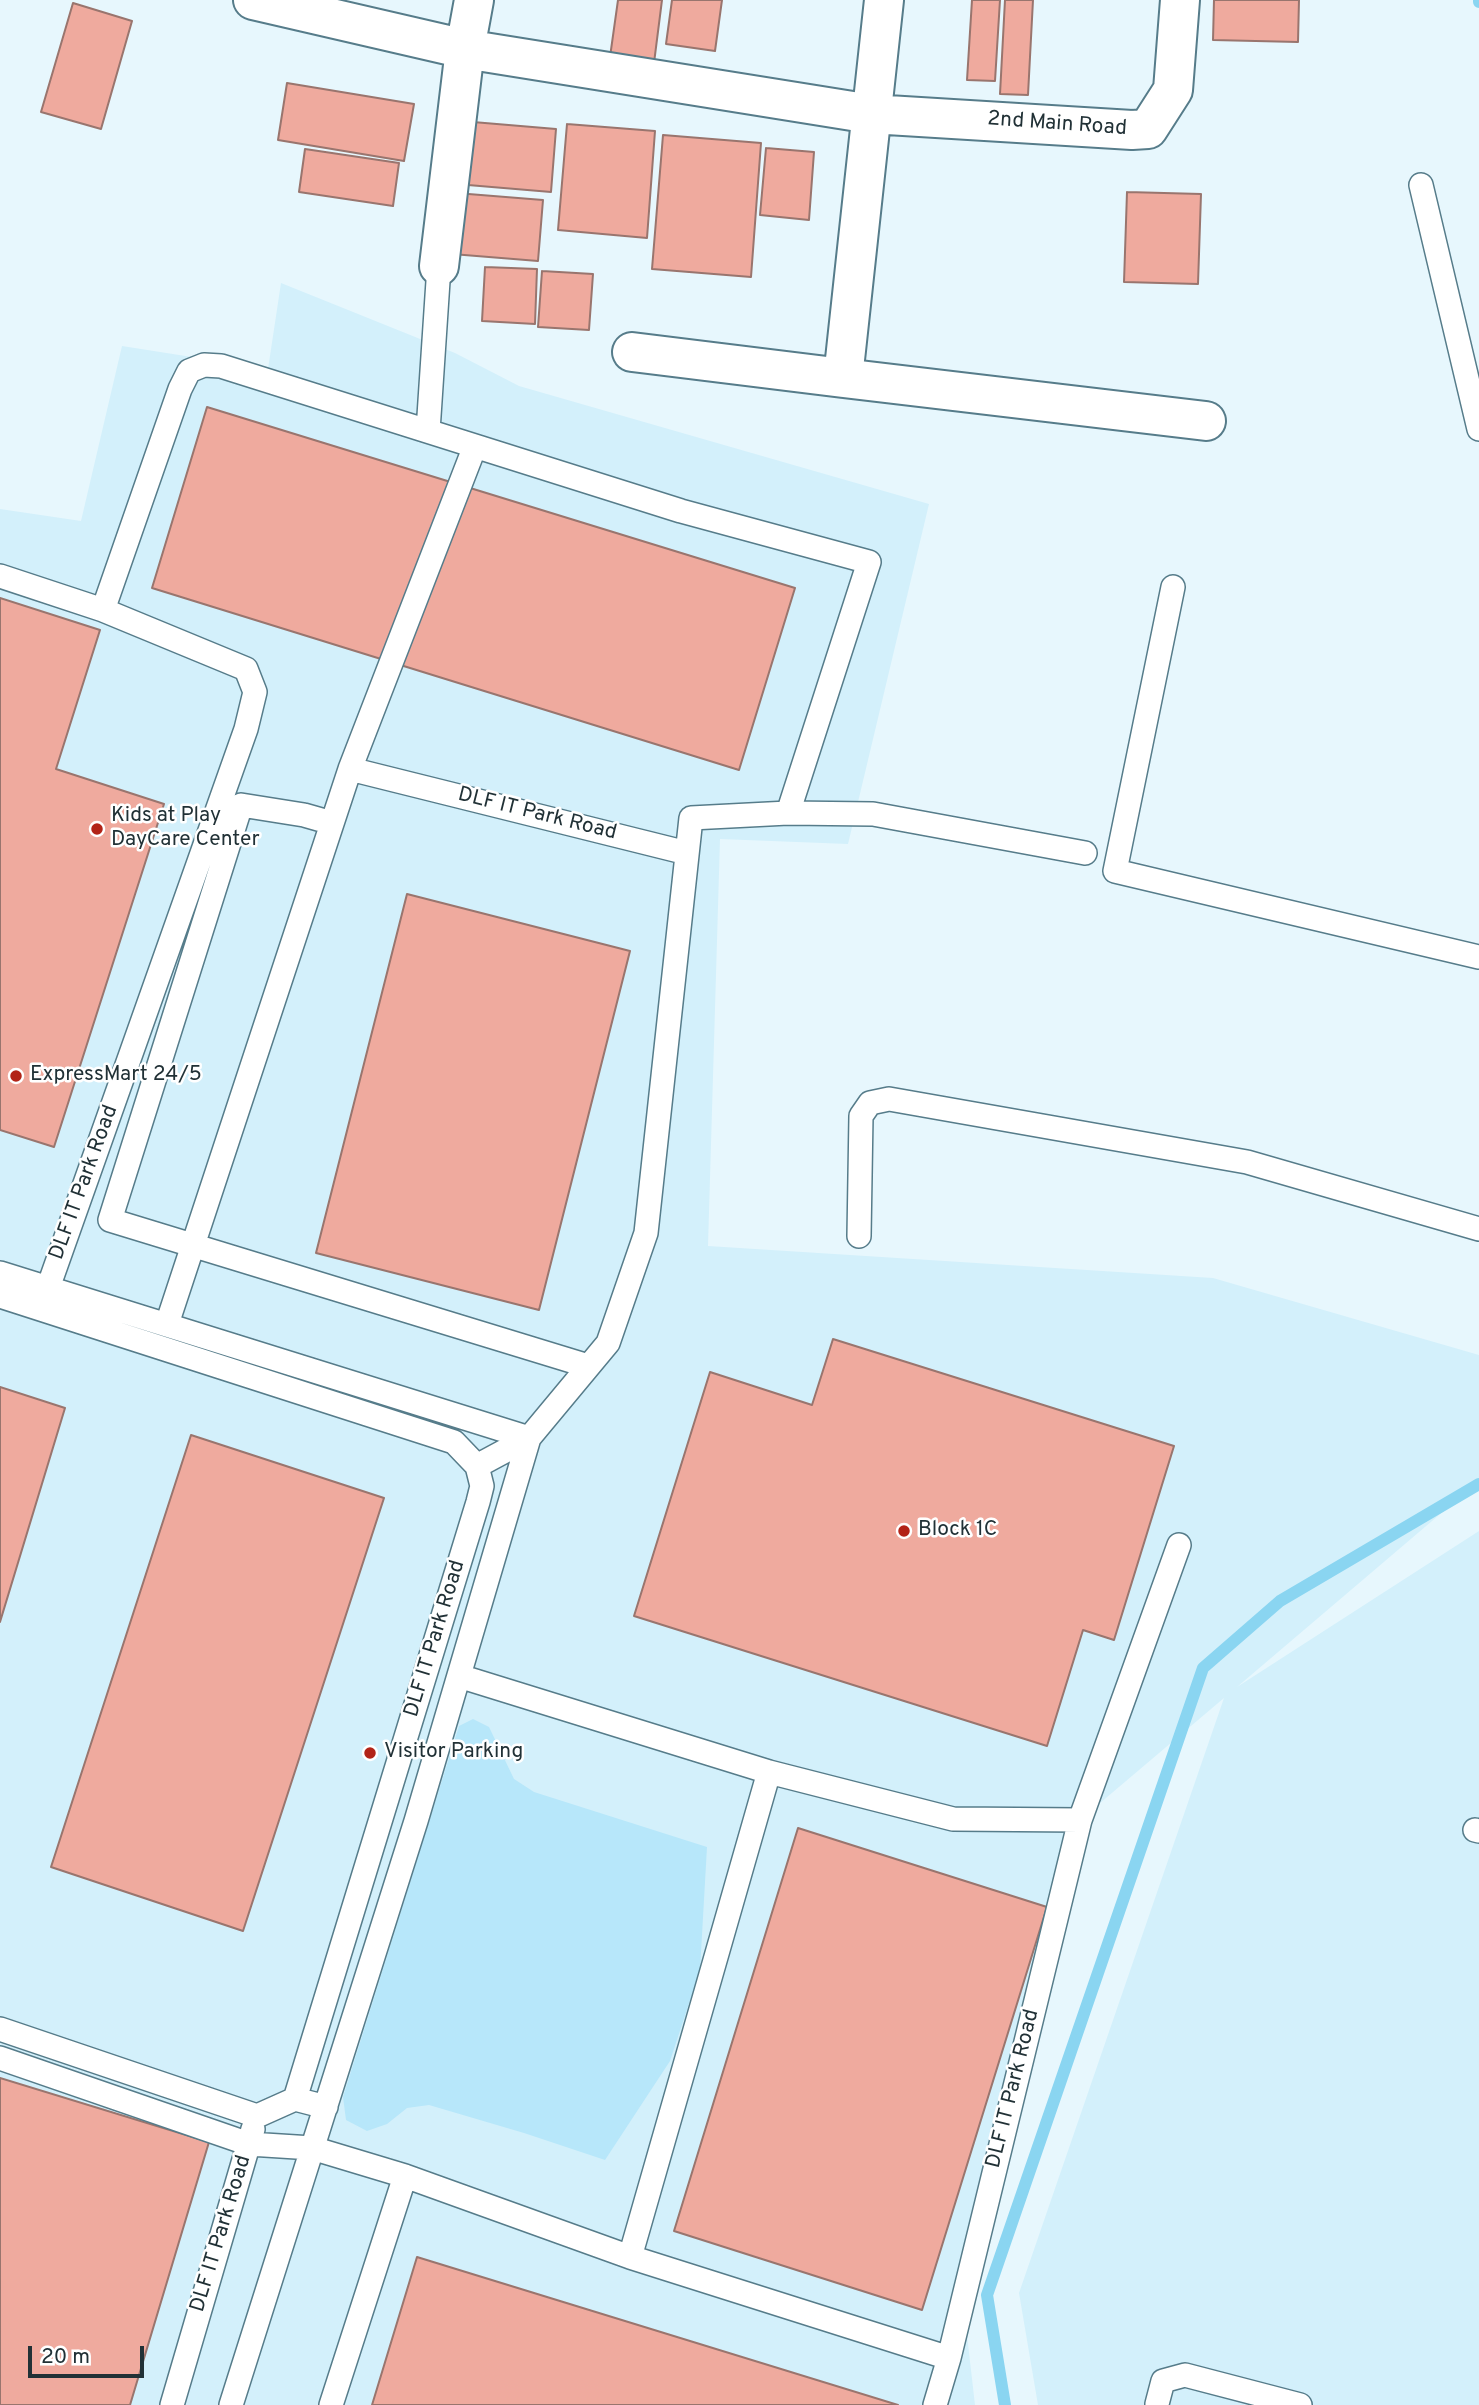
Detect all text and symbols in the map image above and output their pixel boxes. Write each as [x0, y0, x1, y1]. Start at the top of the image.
street label: 2nd Main Road [986, 108, 1128, 142]
street label: DLF IT Park Road [455, 783, 619, 847]
place label: Kids at Play DayCare Center [111, 804, 260, 854]
marker: Kids at Play DayCare Center [89, 821, 105, 837]
place label: ExpressMart 24/5 [30, 1063, 202, 1089]
marker: ExpressMart 24/5 [8, 1068, 24, 1084]
street label: DLF IT Park Road [45, 1102, 125, 1264]
place label: Block 1C [918, 1518, 997, 1544]
marker: Block 1C [896, 1523, 912, 1539]
street label: DLF IT Park Road [400, 1558, 472, 1720]
place label: Visitor Parking [384, 1740, 523, 1766]
marker: Visitor Parking [362, 1745, 378, 1761]
street label: DLF IT Park Road [982, 2007, 1046, 2171]
street label: DLF IT Park Road [186, 2153, 258, 2315]
scale bar [32, 2332, 147, 2376]
text: 20 m [41, 2344, 90, 2371]

